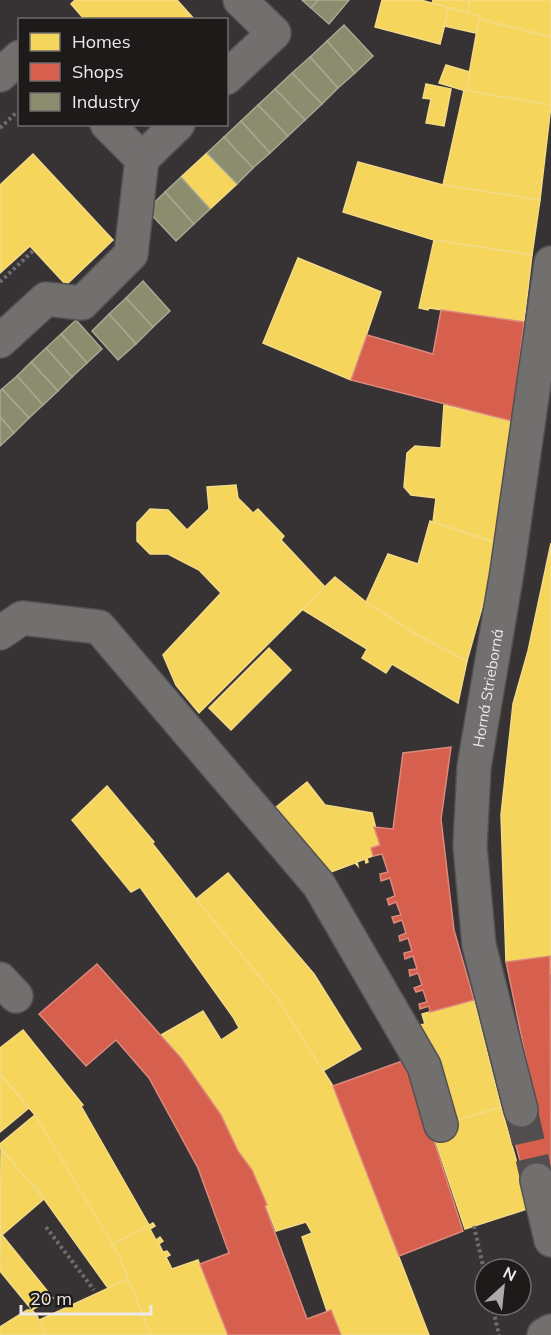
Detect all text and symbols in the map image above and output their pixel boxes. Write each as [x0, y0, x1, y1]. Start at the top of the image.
legend [18, 18, 228, 126]
text: Homes [72, 30, 131, 53]
text: Shops [72, 60, 124, 83]
text: Industry [72, 90, 141, 113]
street label: Horná Strieborná [468, 627, 507, 749]
north arrow [473, 1257, 533, 1317]
text: N [500, 1262, 520, 1285]
scale bar [21, 1278, 152, 1316]
text: 20 m [30, 1287, 72, 1310]

